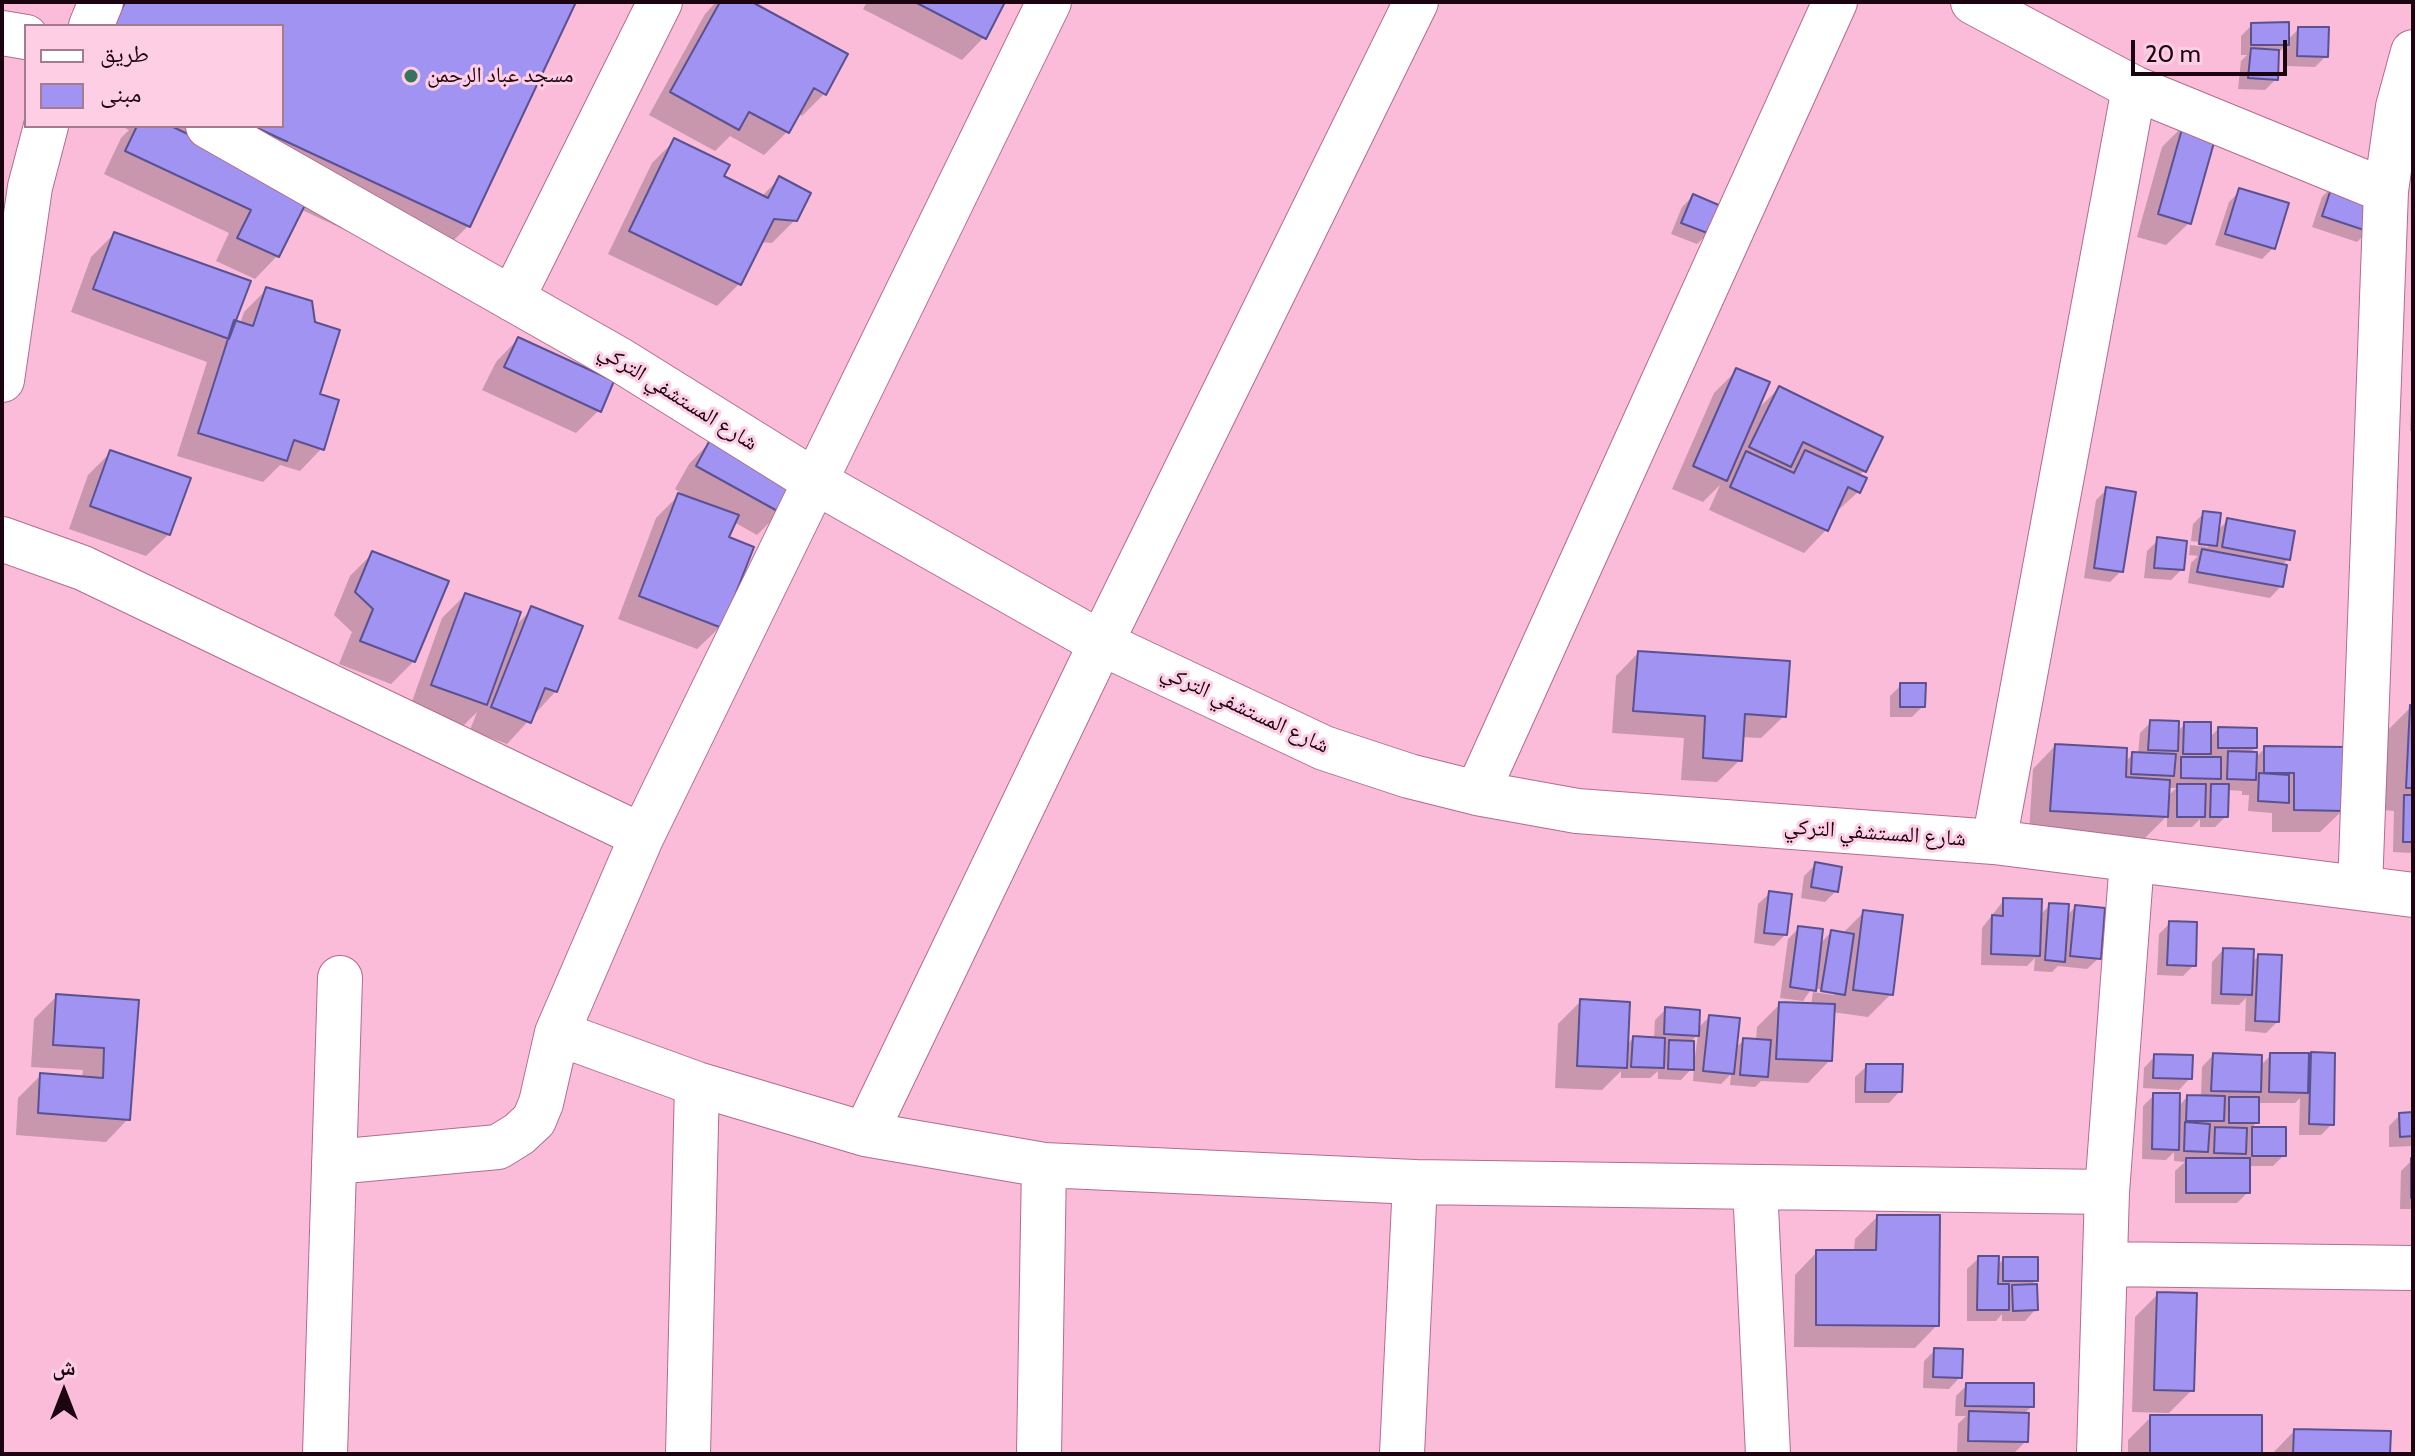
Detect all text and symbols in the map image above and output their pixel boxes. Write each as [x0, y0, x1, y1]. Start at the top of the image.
legend [24, 24, 284, 128]
scale bar [2135, 24, 2291, 74]
text: طريق [100, 39, 149, 68]
text: 20 m [2145, 39, 2201, 68]
place label: مسجد عباد الرحمن [427, 63, 574, 89]
marker: مسجد عباد الرحمن [402, 67, 420, 85]
text: مبنى [100, 79, 141, 108]
street label: شارع المستشفي التركي [594, 337, 762, 457]
street label: شارع المستشفي التركي [1157, 658, 1333, 760]
street label: شارع المستشفي التركي [1783, 813, 1967, 853]
north arrow [24, 1352, 104, 1432]
text: ش [52, 1354, 76, 1381]

